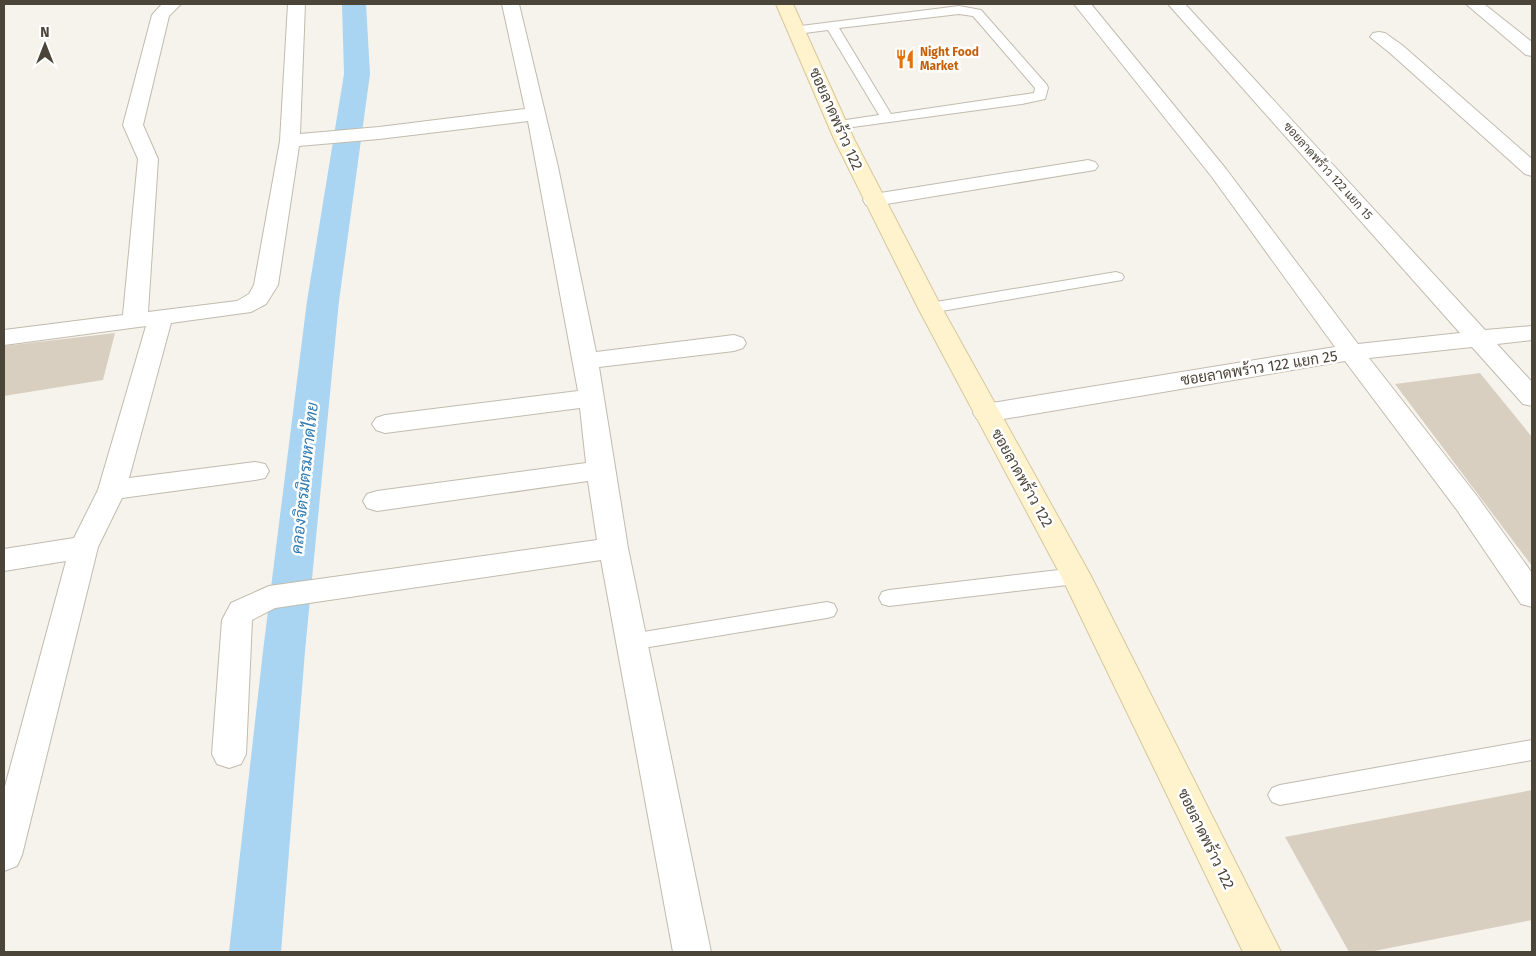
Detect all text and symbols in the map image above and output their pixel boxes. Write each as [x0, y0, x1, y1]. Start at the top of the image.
north arrow [20, 20, 70, 70]
text: N [40, 24, 50, 41]
place label: Night Food Market [920, 45, 979, 73]
restaurant icon: Night Food Market [894, 48, 916, 70]
street label: ซอยลาดพร้าว 122 [805, 65, 867, 173]
street label: ซอยลาดพร้าว 122 แยก 15 [1281, 119, 1375, 223]
street label: ซอยลาดพร้าว 122 แยก 25 [1179, 346, 1339, 389]
water label: คลองจิตรมิตรมหาดไทย [285, 401, 322, 555]
street label: ซอยลาดพร้าว 122 [988, 425, 1057, 530]
street label: ซอยลาดพร้าว 122 [1174, 785, 1239, 892]

